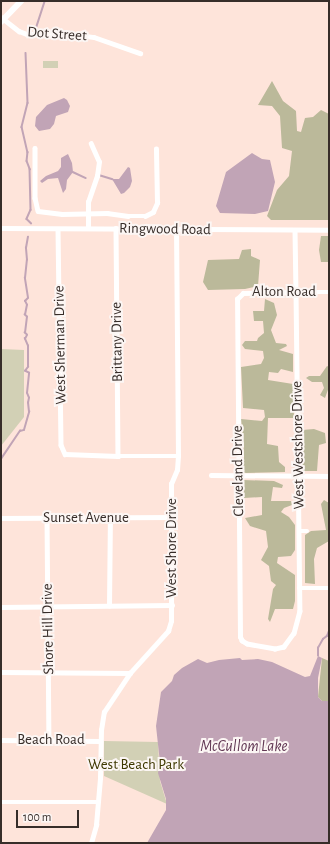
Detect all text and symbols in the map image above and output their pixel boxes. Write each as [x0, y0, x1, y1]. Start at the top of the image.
street label: Dot Street [27, 23, 87, 45]
street label: Ringwood Road [119, 219, 211, 239]
street label: Alton Road [252, 283, 316, 301]
street label: West Sherman Drive [50, 285, 70, 405]
street label: Brittany Drive [107, 302, 127, 382]
street label: West Westshore Drive [288, 381, 308, 509]
street label: Cleveland Drive [228, 425, 248, 517]
street label: West Shore Drive [163, 498, 181, 598]
street label: Sunset Avenue [43, 509, 129, 527]
street label: Shore Hill Drive [38, 583, 58, 675]
street label: Beach Road [17, 731, 85, 749]
water label: McCullom Lake [200, 736, 288, 756]
park label: West Beach Park [88, 756, 184, 774]
scale bar [18, 802, 81, 828]
text: 100 m [23, 811, 51, 823]

